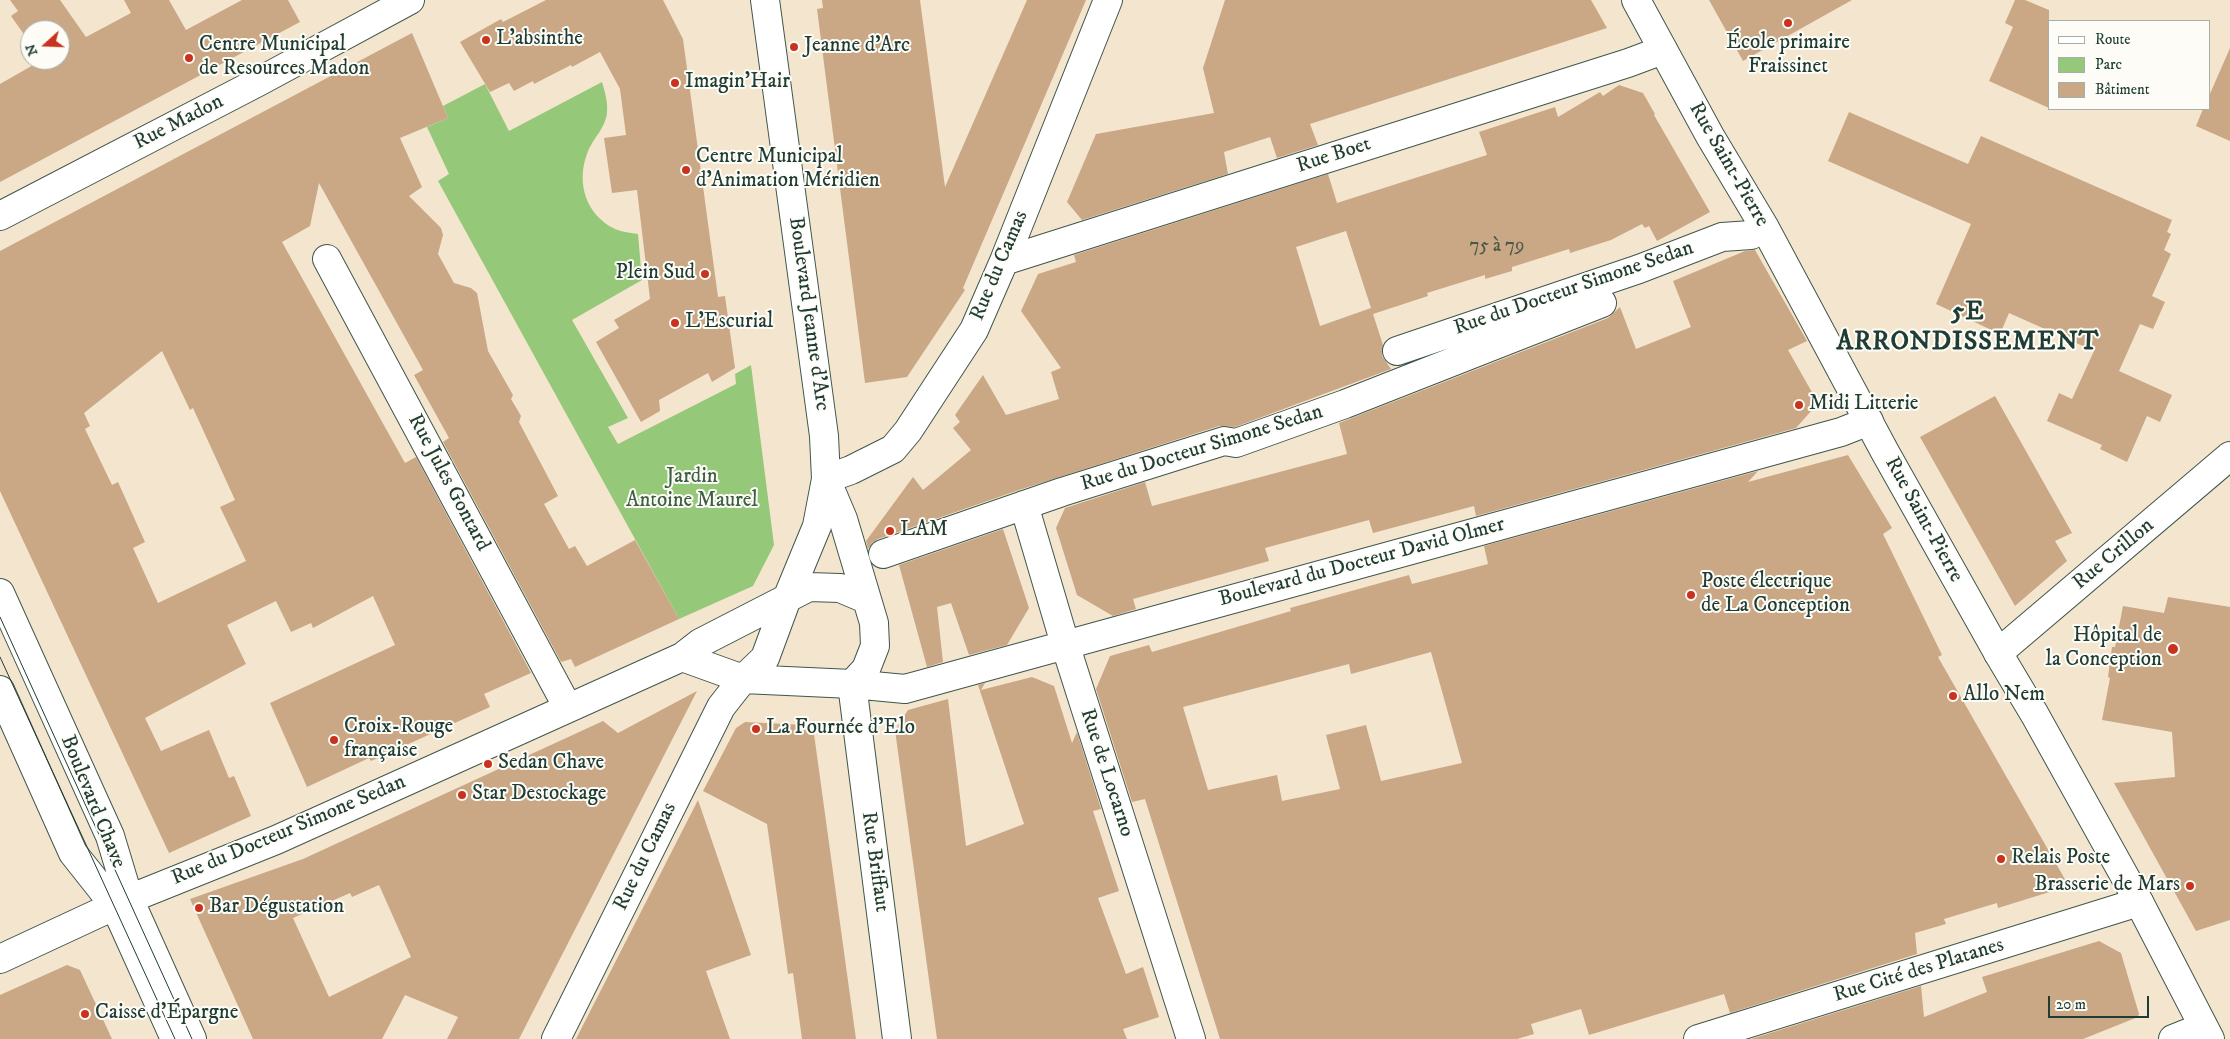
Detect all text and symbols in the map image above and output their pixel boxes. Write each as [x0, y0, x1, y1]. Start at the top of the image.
marker: École primaire Fraissinet [1782, 17, 1794, 29]
north arrow [20, 20, 70, 70]
legend [2048, 20, 2210, 110]
place label: L'absinthe [496, 27, 583, 53]
text: Route [2095, 30, 2130, 49]
place label: École primaire Fraissinet [1726, 31, 1850, 81]
place label: Centre Municipal de Resources Madon [199, 33, 369, 83]
marker: L'absinthe [480, 34, 492, 46]
place label: Jeanne d'Arc [804, 34, 910, 60]
text: N [21, 41, 42, 58]
marker: Jeanne d'Arc [788, 41, 800, 53]
marker: Centre Municipal de Resources Madon [183, 52, 195, 64]
text: Parc [2095, 55, 2122, 74]
place label: Imagin'Hair [685, 70, 790, 96]
marker: Imagin'Hair [669, 77, 681, 89]
text: Bâtiment [2095, 80, 2150, 99]
street label: Rue Madon [130, 90, 228, 156]
street label: Rue Saint-Pierre [1682, 98, 1774, 232]
street label: Rue Boet [1294, 132, 1374, 180]
place label: Centre Municipal d'Animation Méridien [696, 145, 880, 195]
marker: Centre Municipal d'Animation Méridien [680, 164, 692, 176]
street label: Rue du Camas [966, 207, 1034, 325]
street label: Boulevard Jeanne d'Arc [782, 215, 834, 413]
street label: Rue du Docteur Simone Sedan [1451, 236, 1697, 342]
house number: 75 à 79 [1469, 236, 1525, 258]
place label: Plein Sud [615, 261, 695, 287]
marker: Plein Sud [699, 268, 711, 280]
district label: 5E ARRONDISSEMENT [1835, 298, 2101, 359]
place label: L'Escurial [685, 310, 773, 336]
marker: L'Escurial [669, 317, 681, 329]
place label: Midi Litterie [1809, 392, 1919, 418]
marker: Midi Litterie [1793, 399, 1805, 411]
street label: Rue du Docteur Simone Sedan [1078, 400, 1326, 498]
street label: Rue Jules Gontard [401, 410, 495, 556]
street label: Rue Saint-Pierre [1878, 453, 1968, 587]
park label: Jardin Antoine Maurel [626, 465, 758, 515]
street label: Boulevard du Docteur David Olmer [1216, 513, 1508, 613]
street label: Rue Crillon [2068, 514, 2160, 596]
place label: LAM [900, 518, 948, 544]
marker: LAM [884, 525, 896, 537]
place label: Poste électrique de La Conception [1701, 570, 1850, 620]
marker: Poste électrique de La Conception [1685, 589, 1697, 601]
place label: Hôpital de la Conception [2046, 624, 2162, 674]
marker: Hôpital de la Conception [2166, 642, 2180, 656]
place label: Allo Nem [1963, 683, 2045, 709]
marker: Allo Nem [1947, 690, 1959, 702]
street label: Rue de Locarno [1073, 706, 1139, 840]
place label: Croix-Rouge française [344, 715, 453, 765]
place label: La Fournée d'Elo [766, 716, 915, 742]
marker: La Fournée d'Elo [750, 723, 762, 735]
street label: Boulevard Chave [54, 732, 130, 872]
marker: Croix-Rouge française [328, 734, 340, 746]
place label: Sedan Chave [498, 751, 604, 777]
marker: Sedan Chave [482, 758, 494, 770]
street label: Rue du Docteur Simone Sedan [168, 770, 410, 892]
place label: Star Destockage [472, 782, 607, 808]
marker: Star Destockage [456, 789, 468, 801]
street label: Rue du Camas [609, 799, 683, 915]
street label: Rue Briffaut [854, 810, 894, 914]
place label: Relais Poste [2011, 846, 2110, 872]
marker: Relais Poste [1995, 853, 2007, 865]
place label: Brasserie de Mars [2034, 873, 2180, 899]
marker: Brasserie de Mars [2184, 880, 2196, 892]
place label: Bar Dégustation [209, 895, 344, 921]
marker: Bar Dégustation [193, 902, 205, 914]
street label: Rue Cité des Platanes [1831, 933, 2007, 1009]
scale bar [2050, 986, 2151, 1018]
text: 20 m [2056, 995, 2086, 1014]
place label: Caisse d'Épargne [95, 1001, 238, 1027]
marker: Caisse d'Épargne [79, 1008, 91, 1020]

